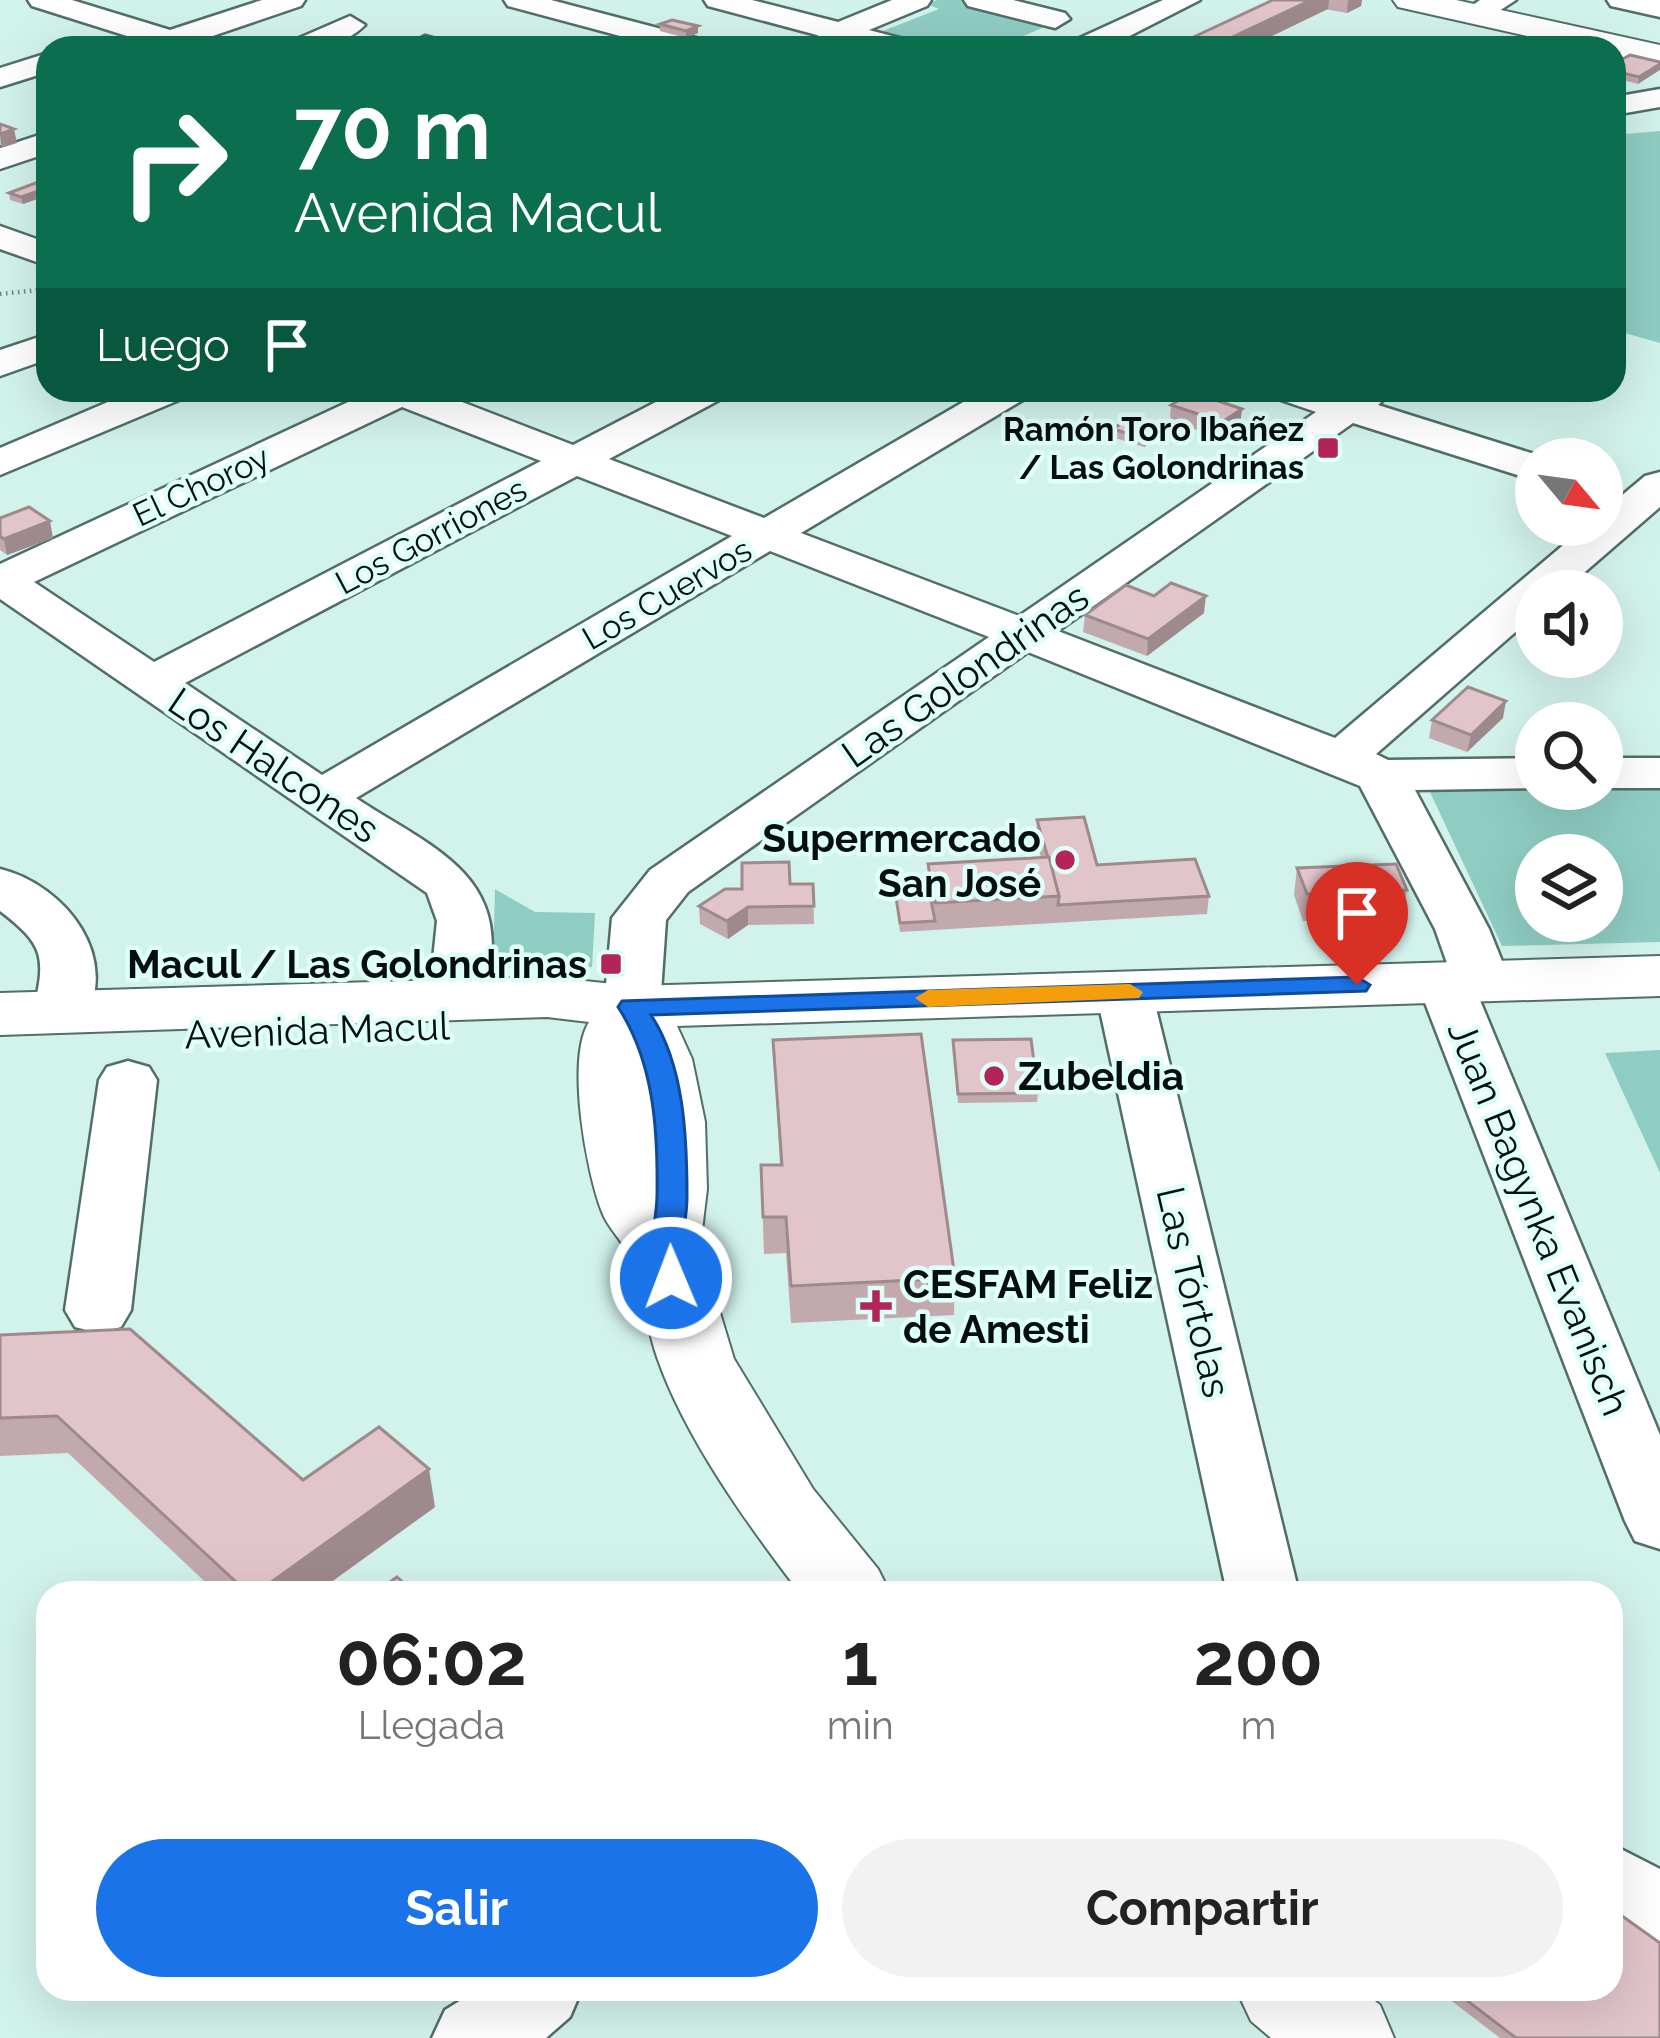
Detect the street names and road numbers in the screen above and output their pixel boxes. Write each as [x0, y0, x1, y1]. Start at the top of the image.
street label: El Choroy [127, 437, 275, 535]
street label: Los Gorriones [329, 469, 533, 603]
street label: Los Cuervos [576, 530, 758, 658]
street label: Las Golondrinas [833, 573, 1097, 777]
street label: Los Halcones [160, 678, 388, 852]
street label: Avenida Macul [184, 1002, 451, 1058]
street label: Juan Bagynka Evanisch [1439, 1014, 1639, 1422]
street label: Las Tórtolas [1147, 1182, 1241, 1402]

